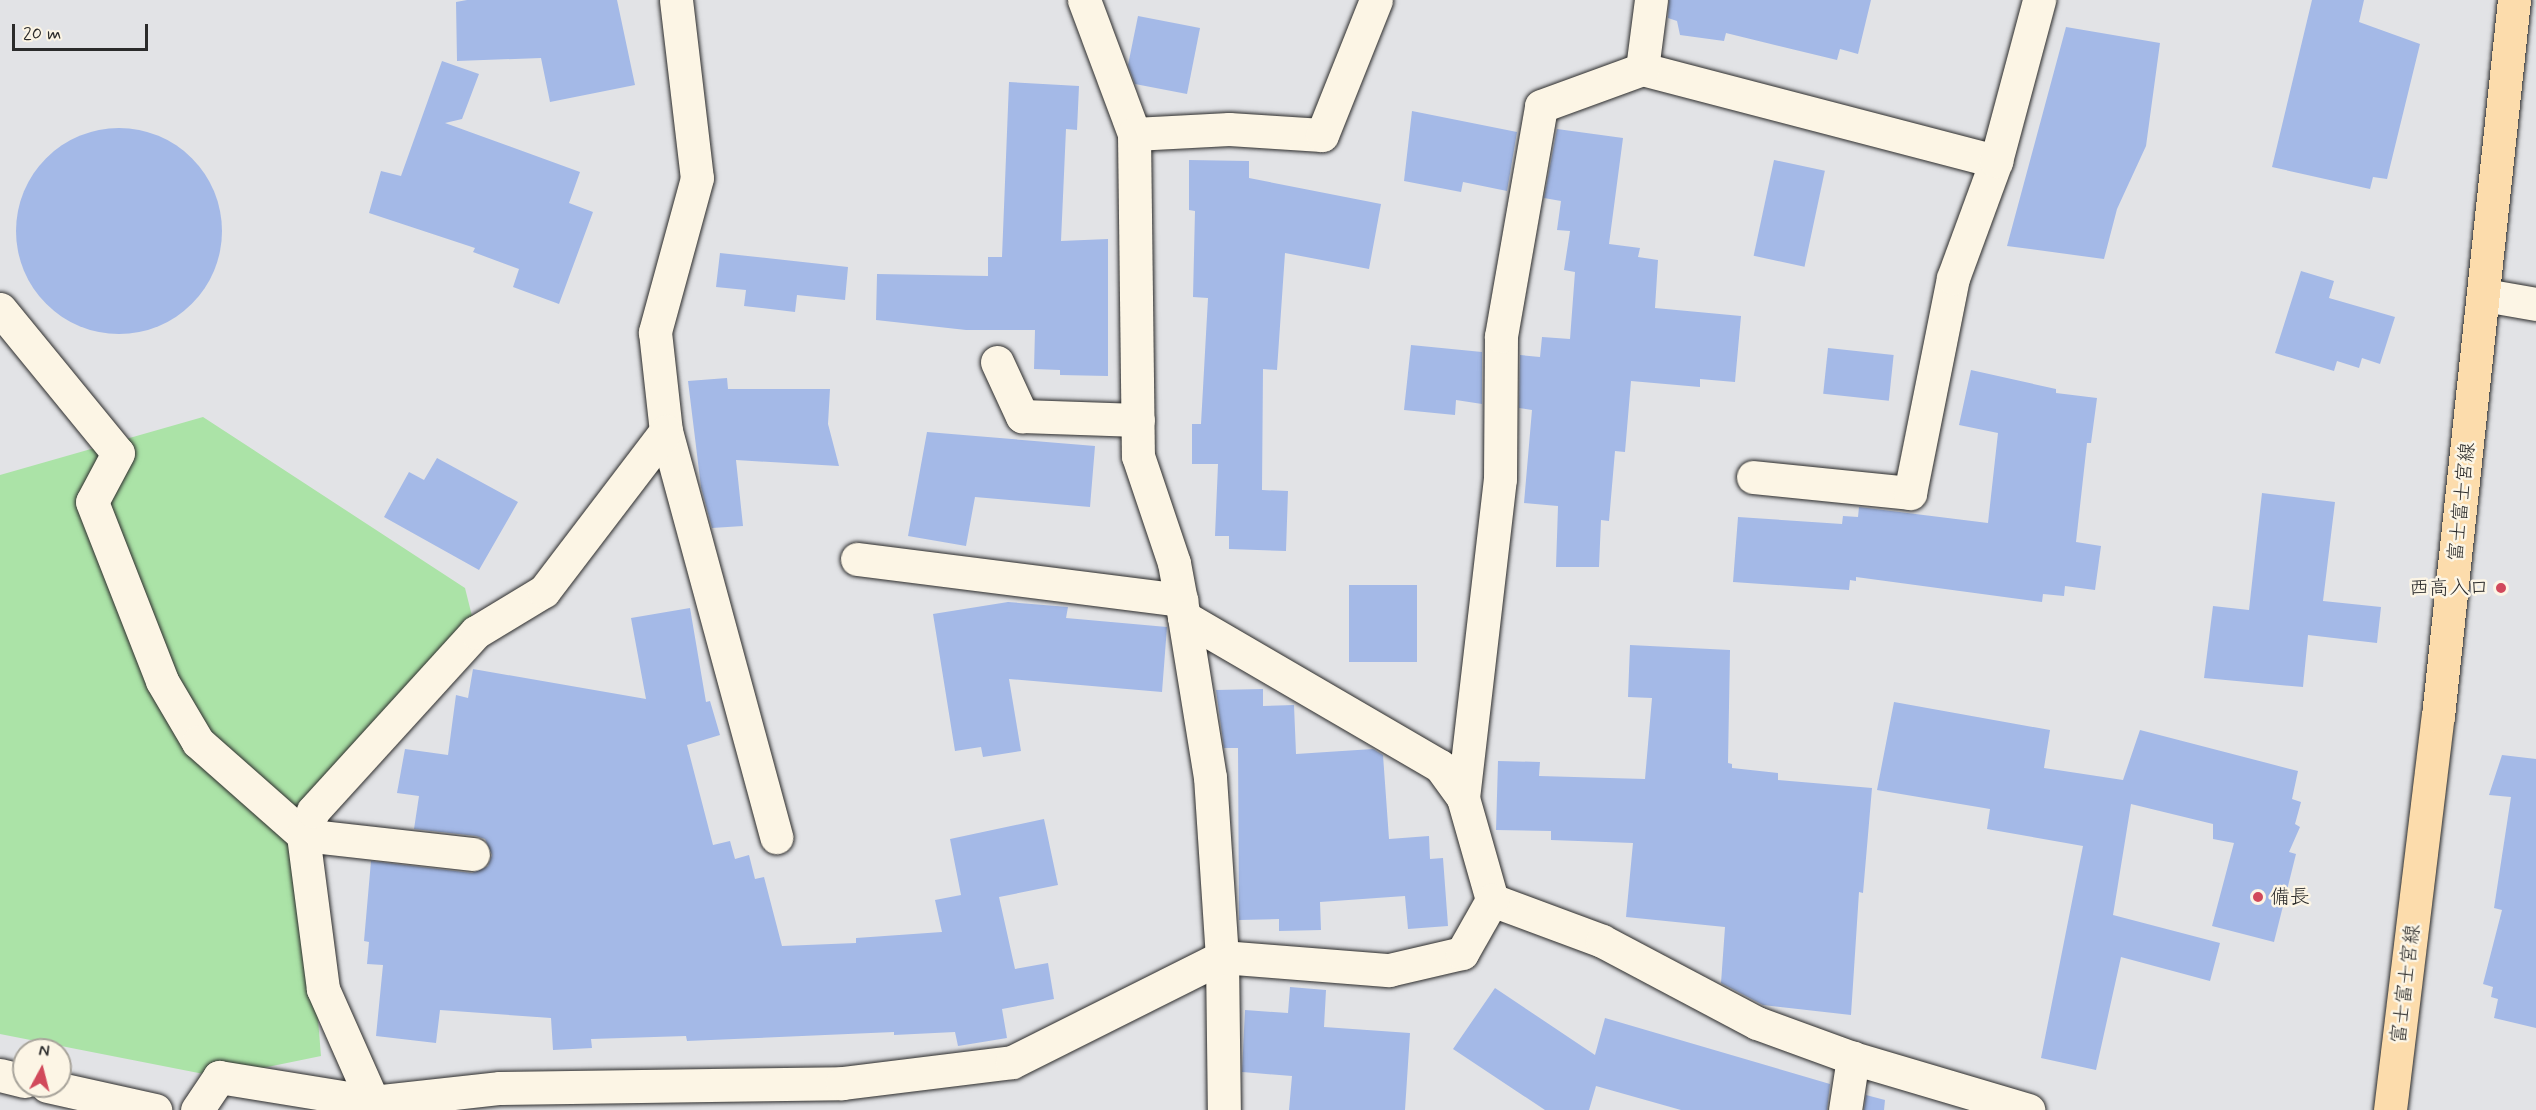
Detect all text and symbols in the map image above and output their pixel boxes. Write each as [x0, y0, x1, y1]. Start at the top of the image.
scale bar [15, 12, 152, 50]
text: 20 m [23, 22, 61, 46]
street label: 富士富士宮線 [2444, 441, 2480, 563]
place label: 西高入口 [2409, 576, 2489, 600]
marker: 西高入口 [2494, 581, 2508, 595]
place label: 備長 [2270, 885, 2310, 909]
marker: 備長 [2251, 890, 2265, 904]
street label: 富士富士宮線 [2387, 923, 2425, 1045]
north arrow [12, 1038, 72, 1098]
text: N [37, 1041, 51, 1063]

